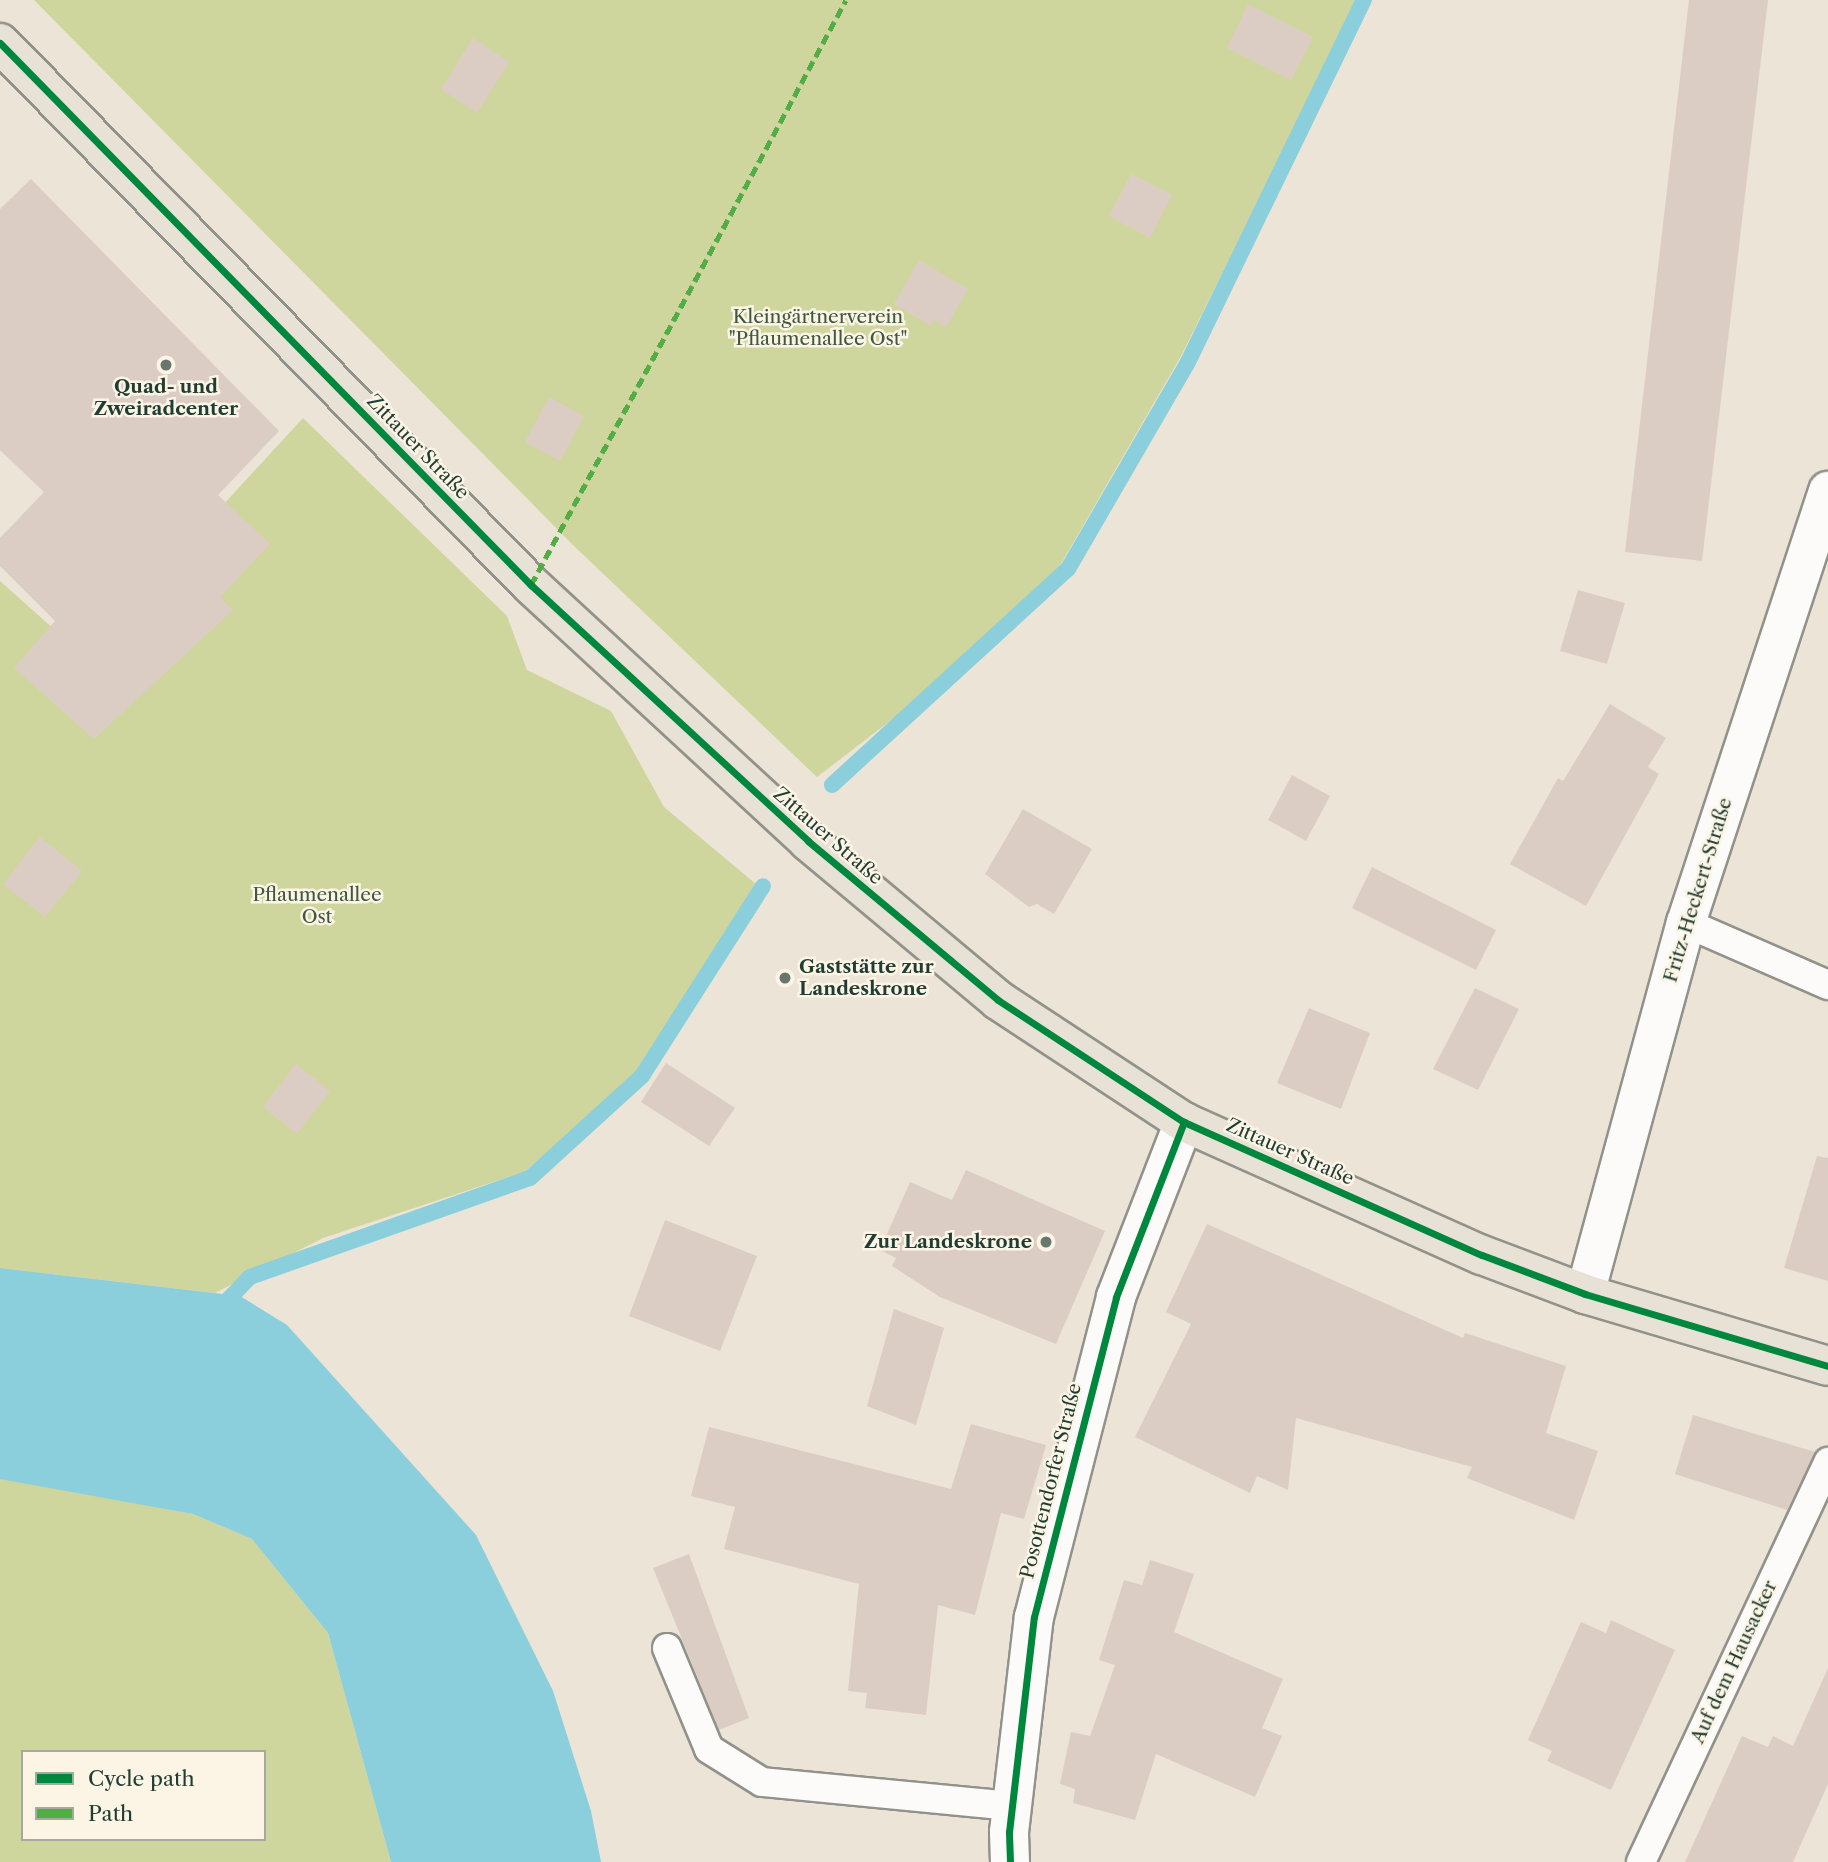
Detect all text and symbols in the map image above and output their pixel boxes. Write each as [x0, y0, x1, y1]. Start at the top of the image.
park label: Kleingärtnerverein "Pflaumenallee Ost" [729, 306, 907, 350]
marker: Quad- und Zweiradcenter [158, 357, 174, 373]
place label: Quad- und Zweiradcenter [94, 376, 238, 420]
street label: Zittauer Straße [362, 390, 474, 504]
street label: Zittauer Straße [769, 782, 887, 890]
street label: Fritz-Heckert-Straße [1659, 795, 1737, 985]
park label: Pflaumenallee Ost [252, 884, 382, 928]
place label: Gaststätte zur Landeskrone [799, 956, 934, 1000]
marker: Gaststätte zur Landeskrone [777, 970, 793, 986]
street label: Zittauer Straße [1223, 1114, 1357, 1190]
place label: Zur Landeskrone [864, 1231, 1032, 1253]
marker: Zur Landeskrone [1038, 1234, 1054, 1250]
street label: Posottendorfer Straße [1016, 1381, 1086, 1581]
street label: Auf dem Hausacker [1686, 1577, 1782, 1747]
legend [21, 1750, 266, 1841]
text: Cycle path [88, 1766, 195, 1791]
text: Path [88, 1801, 133, 1826]

